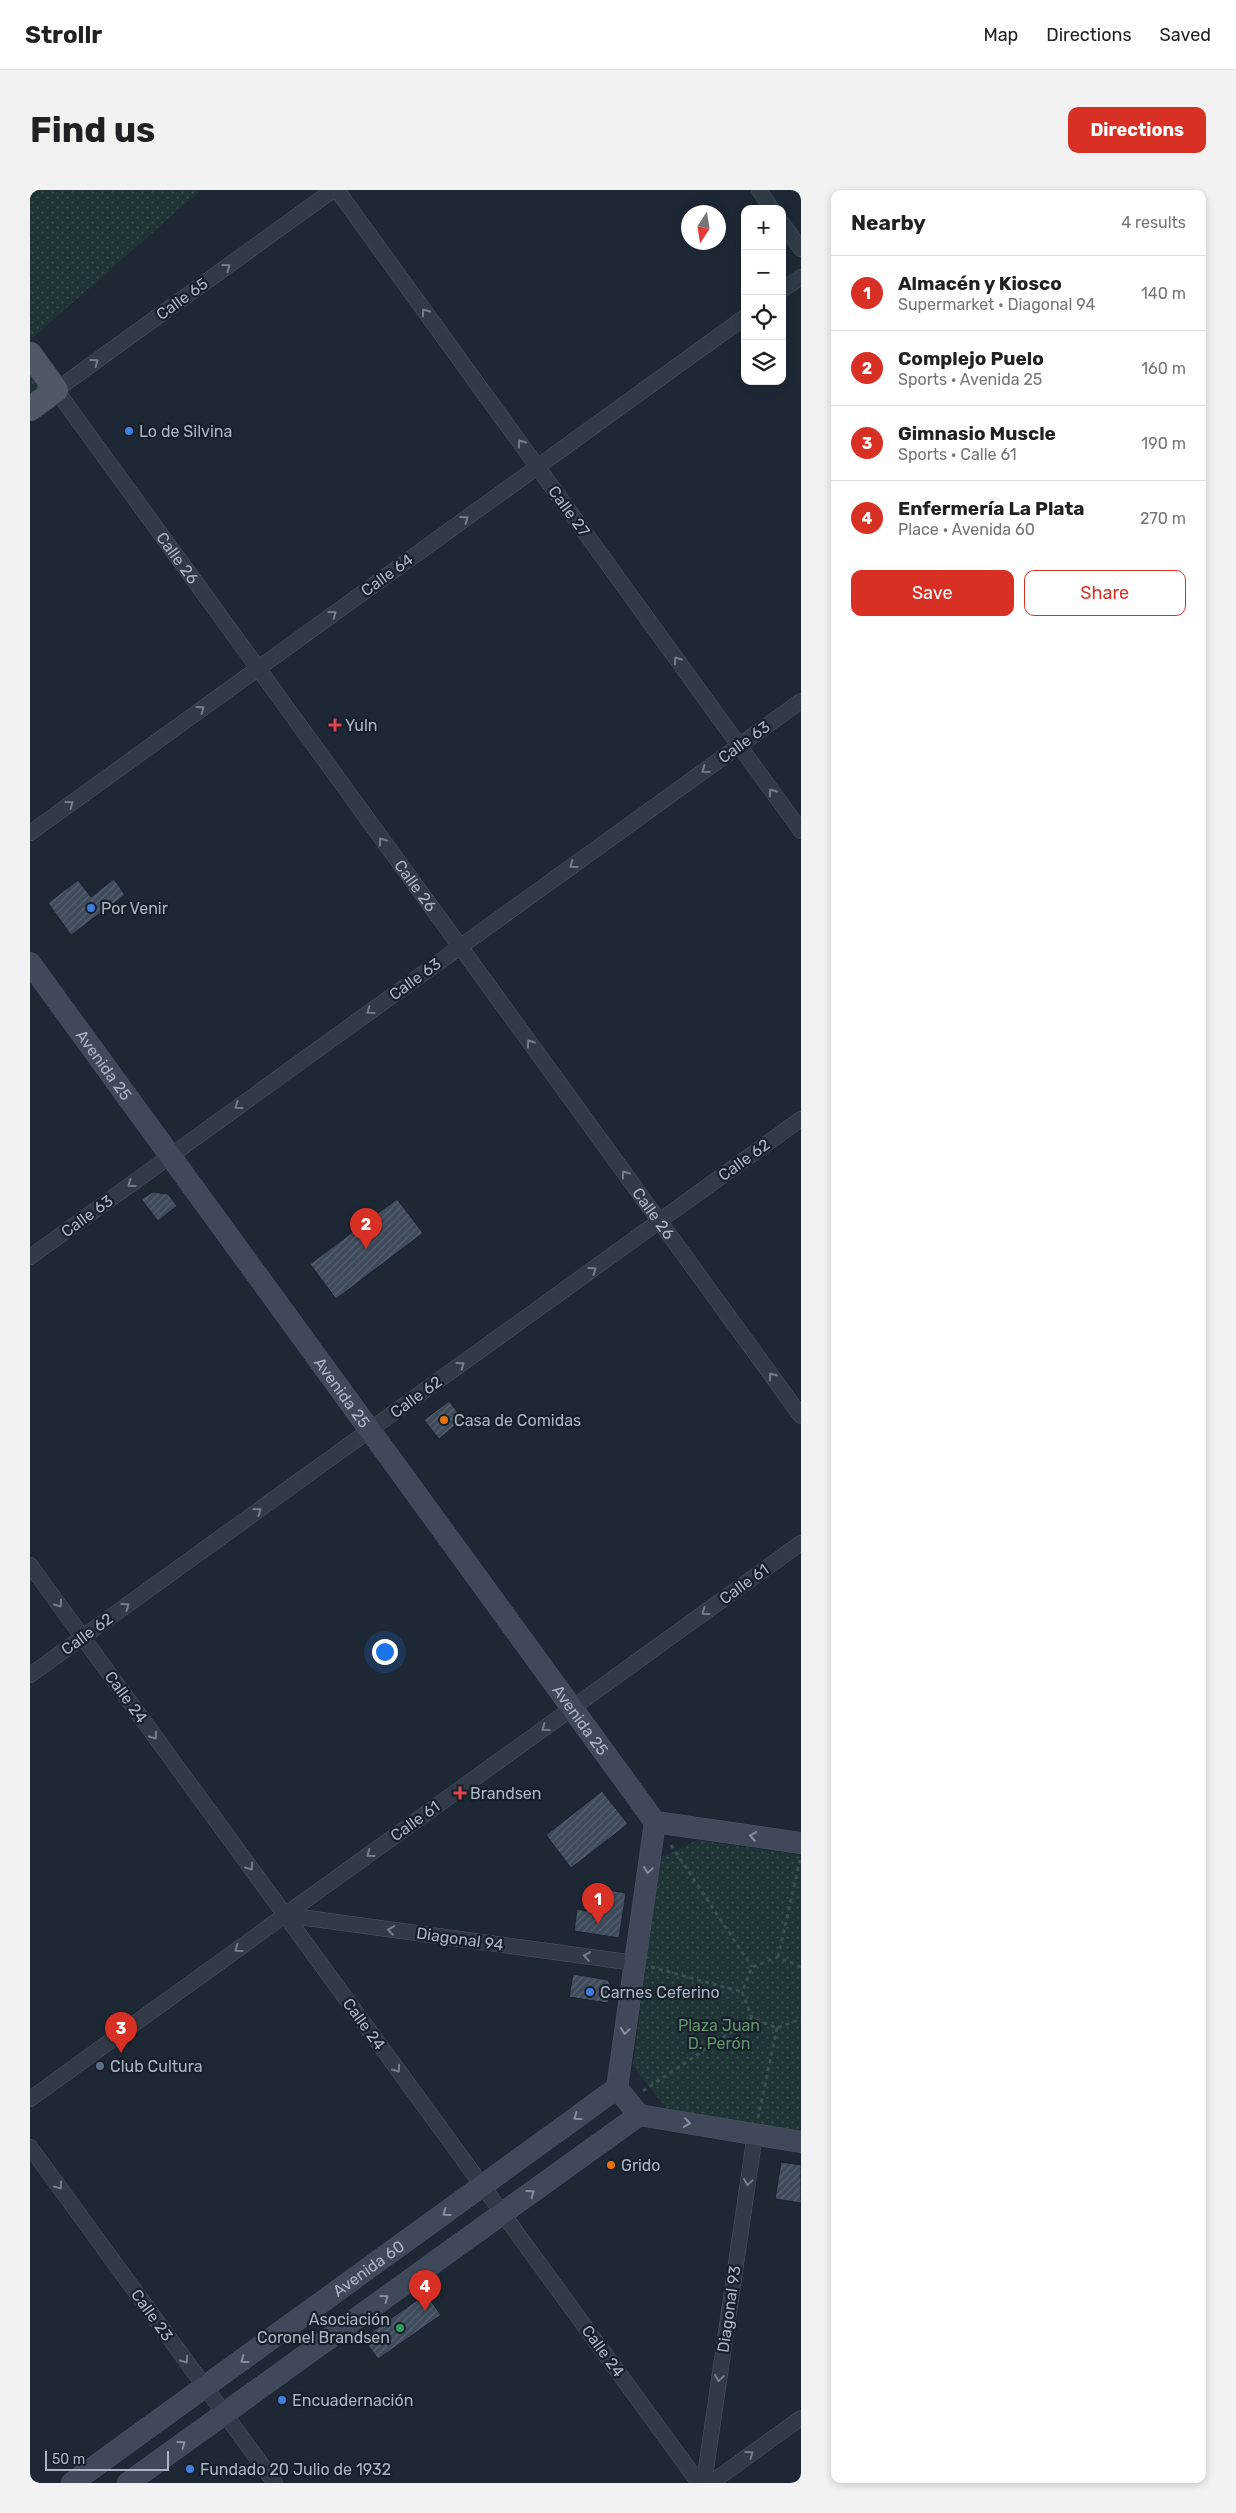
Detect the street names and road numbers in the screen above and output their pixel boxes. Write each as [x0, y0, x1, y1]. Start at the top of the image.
street label: Calle 65 [152, 274, 212, 324]
street label: Calle 27 [544, 482, 594, 540]
street label: Calle 26 [153, 528, 203, 588]
street label: Calle 64 [357, 550, 417, 600]
street label: Calle 63 [714, 717, 774, 767]
street label: Calle 26 [391, 856, 441, 915]
street label: Calle 63 [385, 954, 445, 1004]
street label: Avenida 25 [72, 1026, 136, 1104]
street label: Calle 62 [714, 1135, 774, 1185]
street label: Calle 26 [629, 1184, 679, 1243]
street label: Calle 63 [57, 1191, 117, 1241]
street label: Avenida 25 [310, 1353, 374, 1431]
street label: Calle 62 [386, 1372, 446, 1422]
street label: Calle 61 [716, 1560, 772, 1608]
street label: Calle 62 [57, 1609, 117, 1659]
street label: Calle 24 [101, 1667, 151, 1727]
street label: Avenida 25 [549, 1681, 613, 1759]
street label: Calle 61 [387, 1797, 443, 1845]
street label: Diagonal 94 [415, 1923, 505, 1955]
street label: Calle 24 [339, 1994, 389, 2054]
street label: Avenida 60 [329, 2236, 408, 2300]
street label: Diagonal 93 [713, 2264, 745, 2354]
street label: Calle 23 [127, 2285, 177, 2345]
street label: Calle 24 [578, 2321, 628, 2381]

